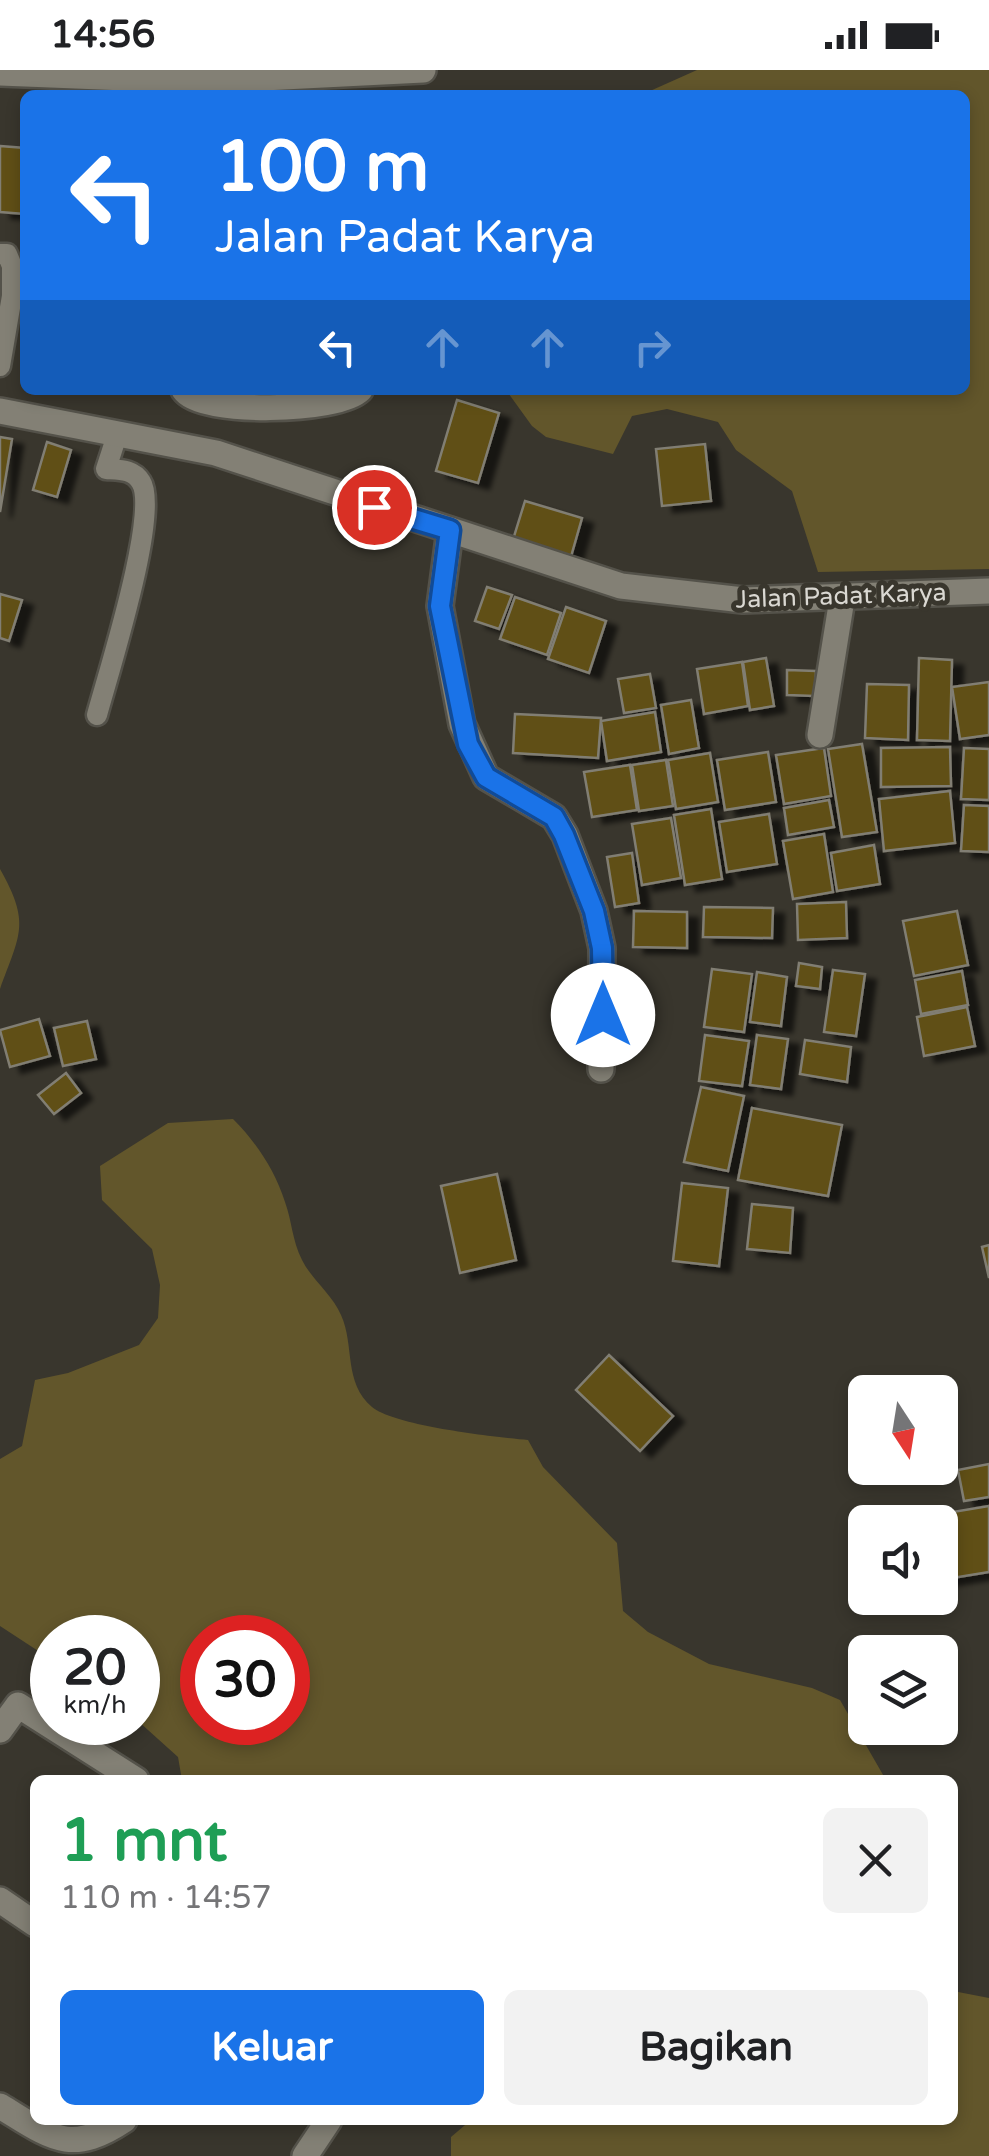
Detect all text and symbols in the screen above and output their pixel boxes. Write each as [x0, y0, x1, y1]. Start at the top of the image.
text: 14:56 [50, 12, 155, 58]
text: 100 m [215, 126, 429, 210]
icon: left [50, 130, 180, 260]
text: Jalan Padat Karya [215, 211, 595, 265]
icon: left [310, 320, 365, 375]
icon: ahead [415, 320, 470, 375]
icon: ahead [520, 320, 575, 375]
icon: right [625, 320, 680, 375]
pin [332, 465, 417, 550]
icon: arrive [347, 480, 402, 535]
street label: Jalan Padat Karya [735, 577, 947, 615]
position arrow [551, 963, 655, 1067]
north arrow [848, 1375, 958, 1485]
map controls [848, 1375, 958, 1745]
button: sound [848, 1505, 958, 1615]
speed limit sign: 30 [180, 1615, 310, 1745]
button: layers [848, 1635, 958, 1745]
text: 20 [64, 1638, 126, 1698]
text: km/h [64, 1690, 126, 1720]
text: 1 mnt [60, 1805, 227, 1877]
button: close [823, 1808, 928, 1913]
text: 110 m · 14:57 [60, 1879, 272, 1917]
button: Keluar [60, 1990, 484, 2105]
button: Bagikan [504, 1990, 928, 2105]

